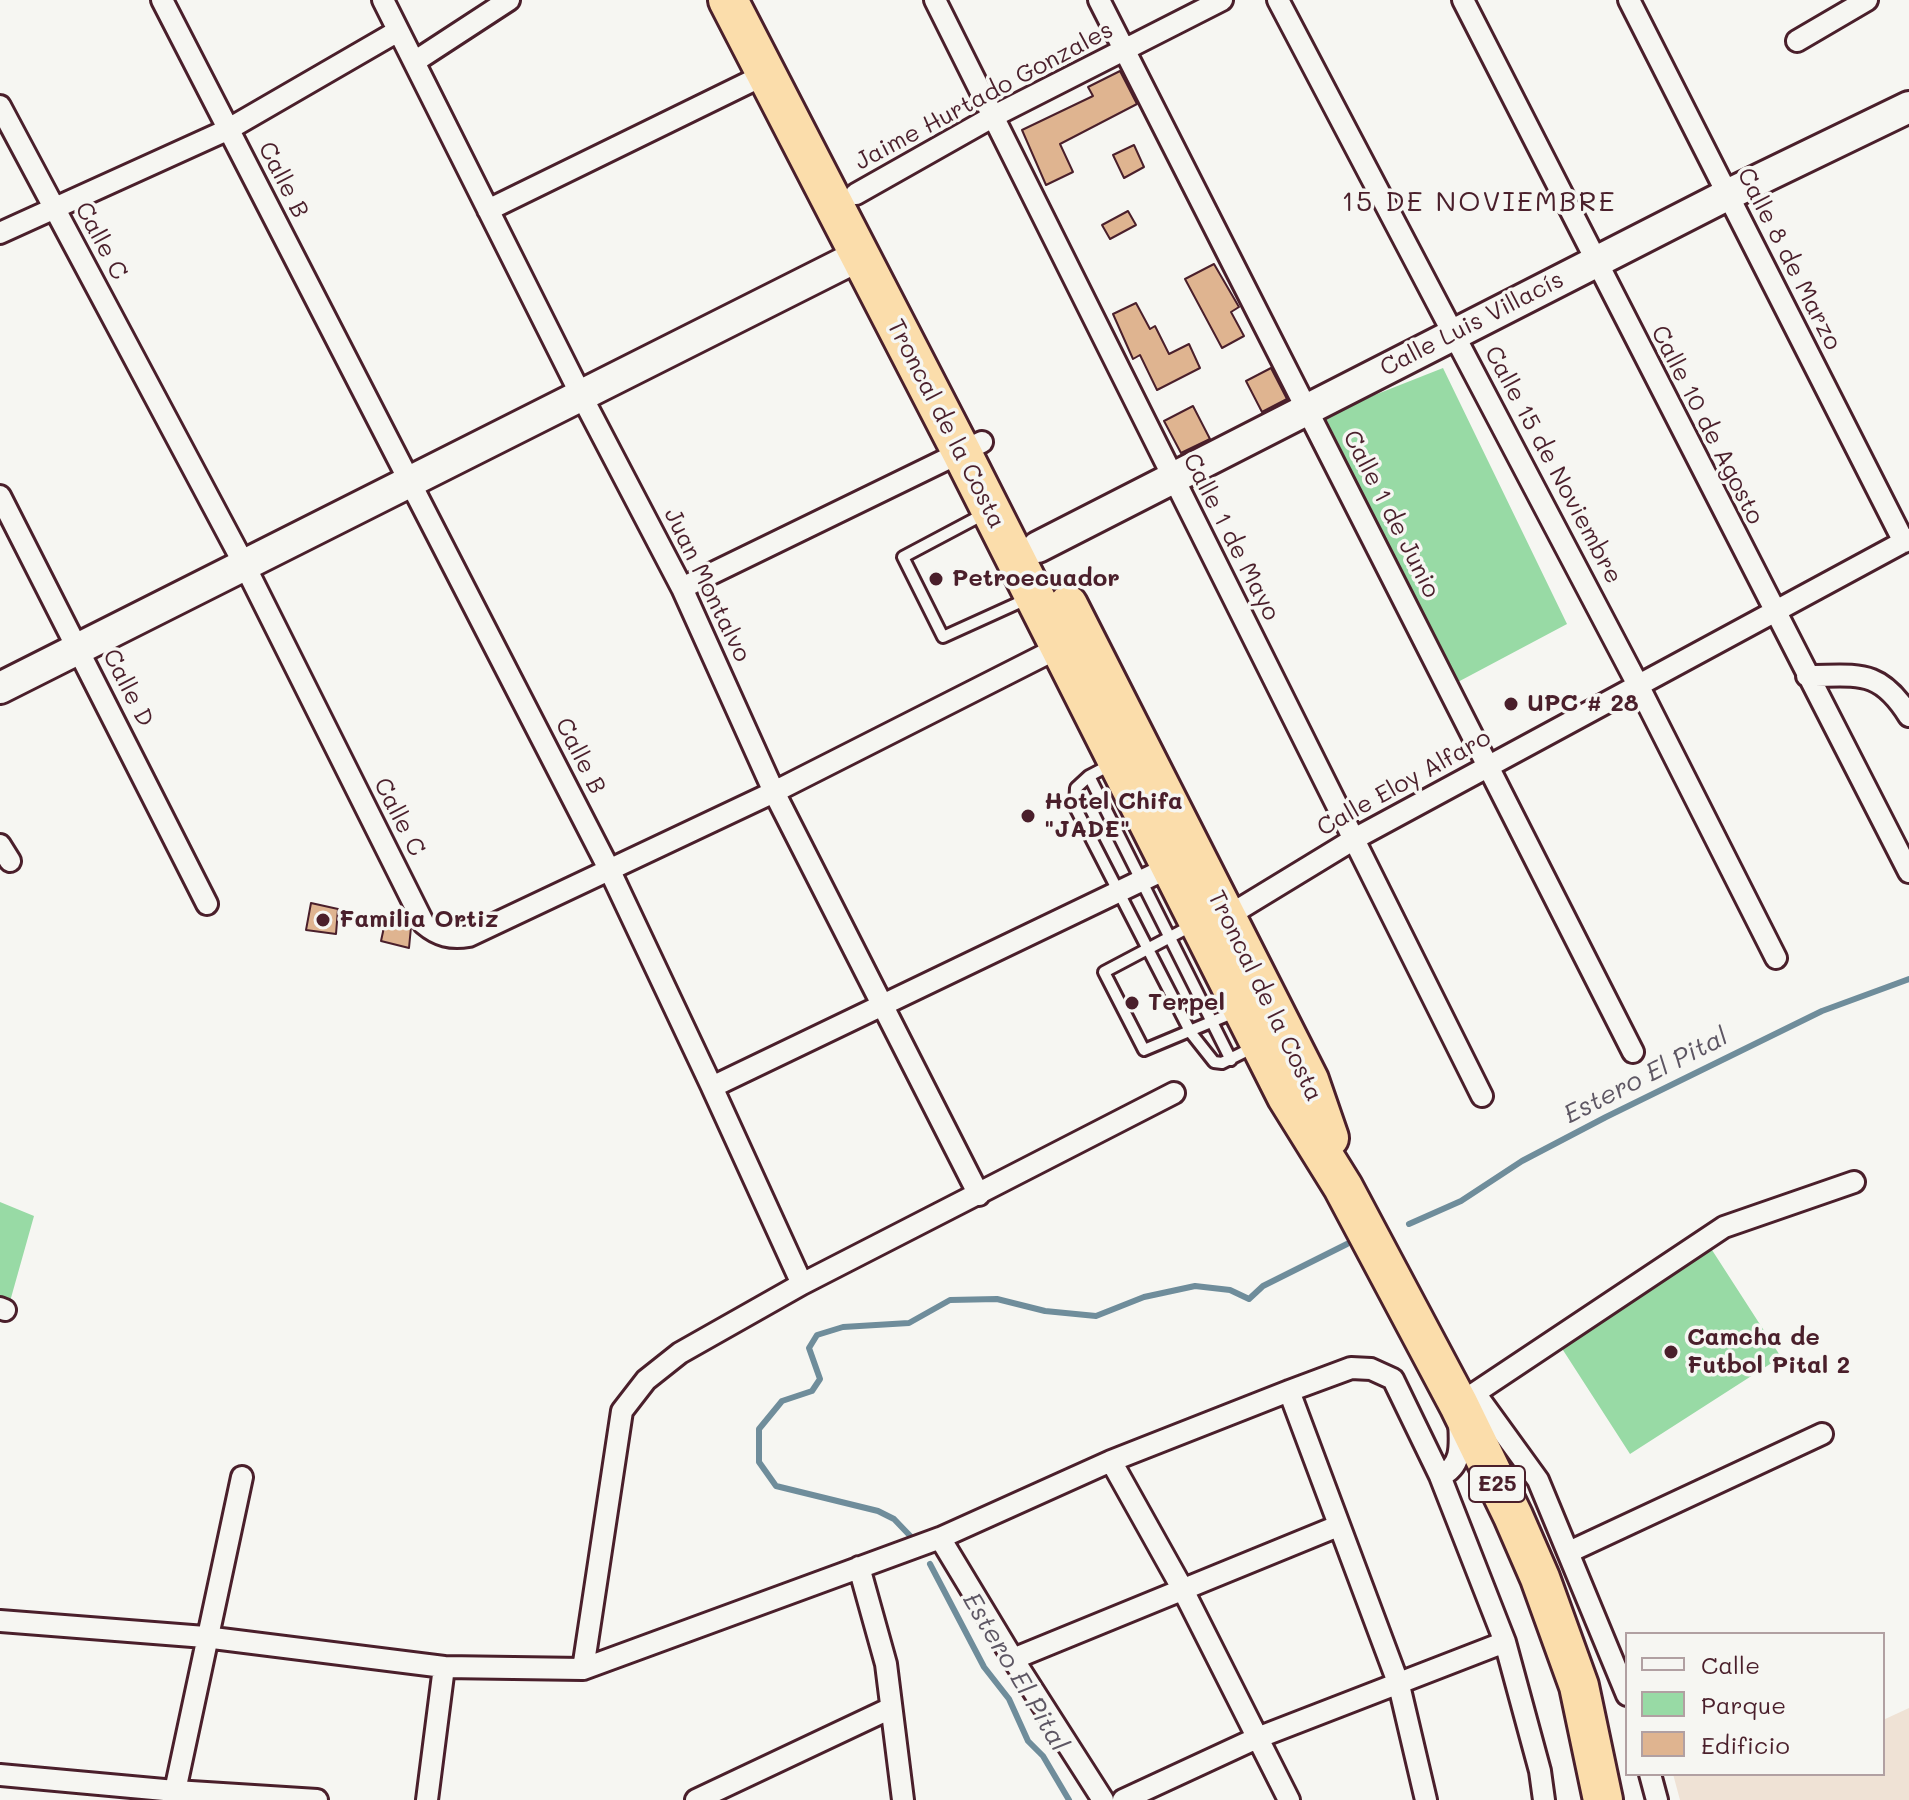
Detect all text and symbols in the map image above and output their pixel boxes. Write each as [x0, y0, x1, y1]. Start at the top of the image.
street label: Jaime Hurtado Gonzales [850, 16, 1118, 176]
street label: Calle B [252, 137, 314, 223]
street label: Calle 8 de Marzo [1731, 163, 1847, 355]
district label: 15 DE NOVIEMBRE [1342, 185, 1616, 219]
street label: Calle C [69, 197, 133, 285]
street label: Calle Luis Villacís [1375, 265, 1569, 383]
street label: Troncal de la Costa [881, 315, 1011, 533]
street label: Calle 10 de Agosto [1644, 321, 1770, 529]
street label: Calle 15 de Noviembre [1478, 341, 1628, 589]
street label: Calle 1 de Junio [1336, 425, 1446, 603]
street label: Calle 1 de Mayo [1176, 449, 1286, 625]
street label: Juan Montalvo [657, 503, 757, 667]
place label: Petroecuador [952, 565, 1120, 593]
marker: Petroecuador [927, 570, 945, 588]
street label: Calle D [96, 644, 160, 732]
place label: UPC # 28 [1527, 690, 1639, 718]
marker: UPC # 28 [1502, 695, 1520, 713]
street label: Calle B [549, 713, 611, 799]
street label: Calle Eloy Alfaro [1312, 723, 1496, 843]
street label: Calle C [367, 773, 431, 861]
place label: Hotel Chifa "JADE" [1044, 788, 1183, 844]
marker: Hotel Chifa "JADE" [1019, 807, 1037, 825]
street label: Troncal de la Costa [1201, 886, 1329, 1106]
place label: Familia Ortiz [339, 906, 499, 934]
marker: Familia Ortiz [314, 911, 332, 929]
place label: Terpel [1148, 989, 1225, 1017]
marker: Terpel [1123, 994, 1141, 1012]
water label: Estero El Pital [1559, 1021, 1733, 1131]
place label: Camcha de Futbol Pital 2 [1687, 1324, 1850, 1380]
marker: Camcha de Futbol Pital 2 [1662, 1343, 1680, 1361]
road number: E25 [1469, 1466, 1525, 1502]
water label: Estero El Pital [955, 1587, 1075, 1757]
legend [1625, 1632, 1885, 1776]
text: Calle [1701, 1649, 1760, 1680]
text: Parque [1701, 1689, 1786, 1720]
text: Edificio [1701, 1729, 1790, 1760]

